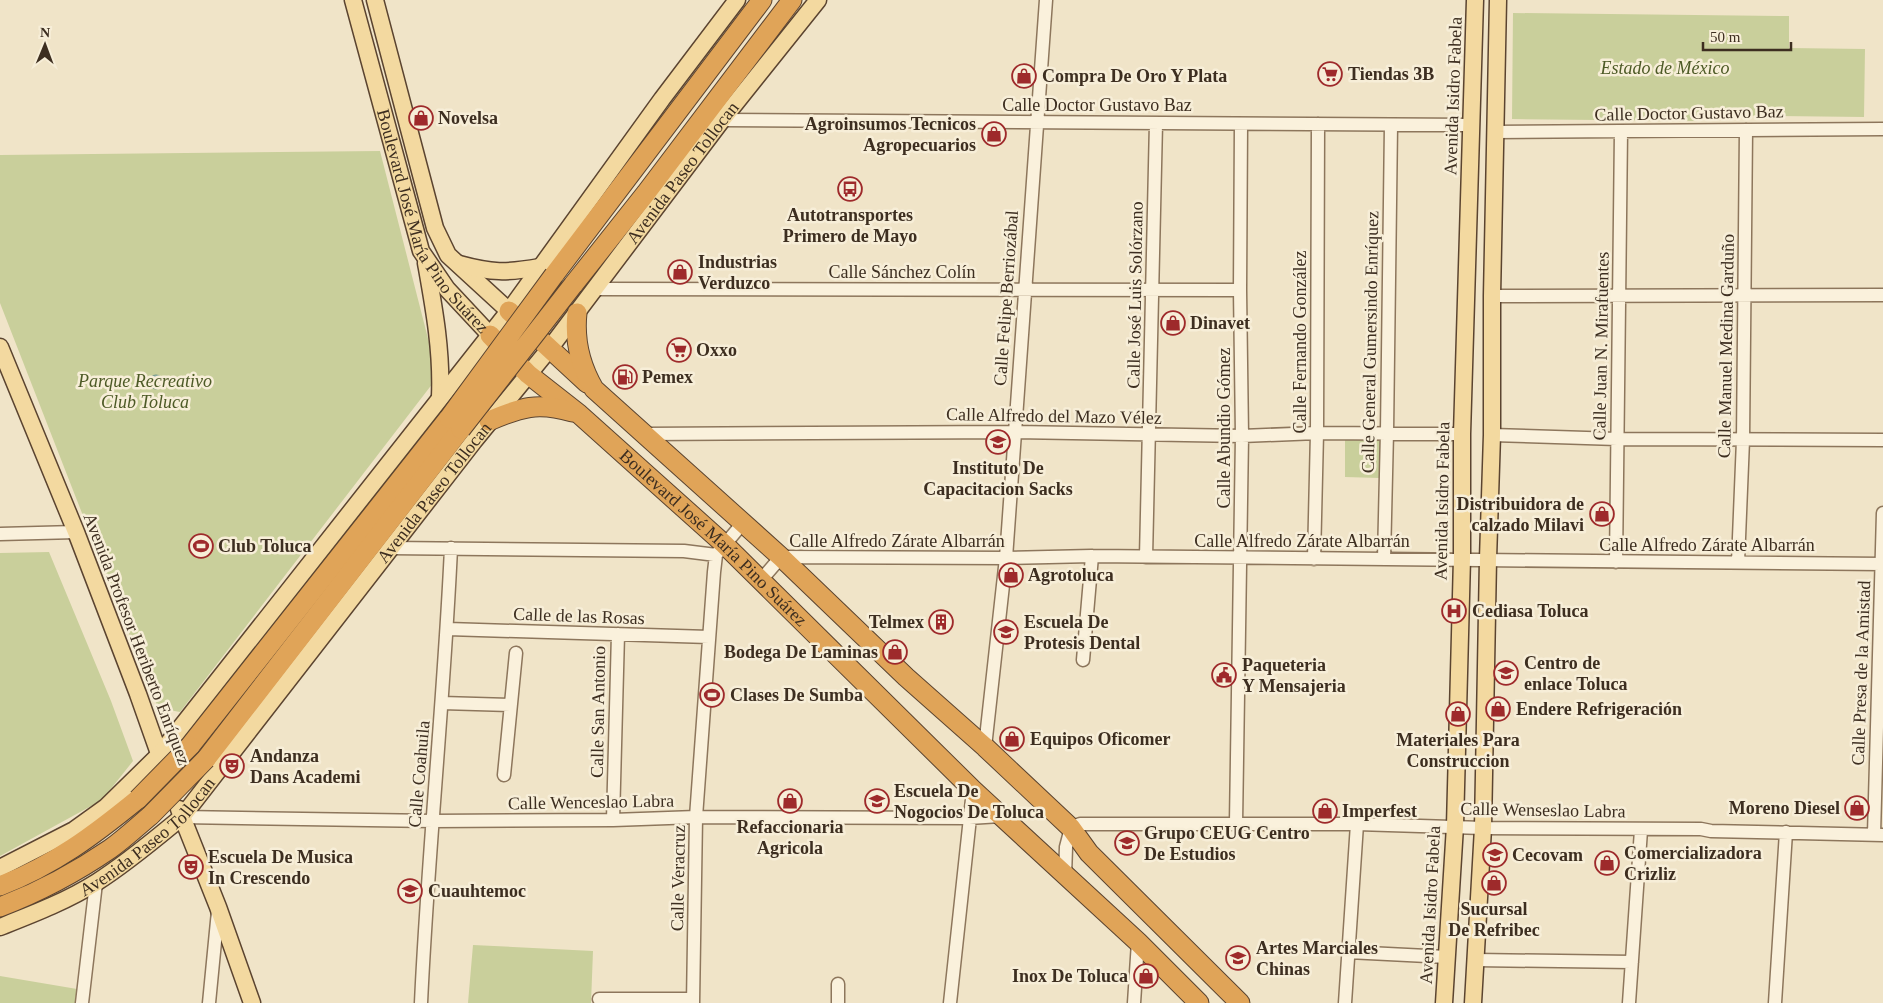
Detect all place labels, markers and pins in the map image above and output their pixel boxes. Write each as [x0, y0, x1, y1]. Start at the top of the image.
supermarket icon: Tiendas 3B [1317, 61, 1343, 87]
shop icon: Compra De Oro Y Plata [1011, 63, 1037, 89]
place label: Tiendas 3B [1348, 64, 1434, 84]
place label: Compra De Oro Y Plata [1042, 66, 1227, 86]
shop icon: Novelsa [408, 105, 434, 131]
place label: Novelsa [438, 108, 498, 128]
place label: Agroinsumos Tecnicos Agropecuarios [805, 114, 976, 155]
shop icon: Agroinsumos Tecnicos Agropecuarios [981, 121, 1007, 147]
bus stop icon: Autotransportes Primero de Mayo [837, 176, 863, 202]
place label: Autotransportes Primero de Mayo [783, 205, 917, 246]
place label: Industrias Verduzco [698, 252, 777, 293]
shop icon: Industrias Verduzco [667, 259, 693, 285]
shop icon: Dinavet [1160, 310, 1186, 336]
place label: Dinavet [1190, 313, 1250, 333]
supermarket icon: Oxxo [666, 337, 692, 363]
place label: Oxxo [696, 340, 737, 360]
fuel station icon: Pemex [612, 364, 638, 390]
place label: Pemex [642, 367, 693, 387]
school or university icon: Instituto De Capacitacion Sacks [985, 429, 1011, 455]
place label: Instituto De Capacitacion Sacks [923, 458, 1073, 499]
place label: Distribuidora de calzado Milavi [1456, 494, 1584, 535]
shop icon: Distribuidora de calzado Milavi [1589, 501, 1615, 527]
sports icon: Club Toluca [188, 533, 214, 559]
place label: Club Toluca [218, 536, 312, 556]
shop icon: Agrotoluca [998, 562, 1024, 588]
place label: Agrotoluca [1028, 565, 1114, 585]
hospital icon: Cediasa Toluca [1441, 598, 1467, 624]
place label: Cediasa Toluca [1472, 601, 1589, 621]
building icon: Telmex [928, 609, 954, 635]
place label: Telmex [869, 612, 924, 632]
place label: Escuela De Protesis Dental [1024, 612, 1140, 653]
school or university icon: Escuela De Protesis Dental [993, 619, 1019, 645]
shop icon: Bodega De Laminas [882, 639, 908, 665]
place label: Bodega De Laminas [724, 642, 878, 662]
place label: Centro de enlace Toluca [1524, 653, 1628, 694]
place label: Paqueteria Y Mensajeria [1242, 655, 1346, 696]
school or university icon: Centro de enlace Toluca [1493, 660, 1519, 686]
public building icon: Paqueteria Y Mensajeria [1211, 662, 1237, 688]
sports icon: Clases De Sumba [699, 682, 725, 708]
place label: Clases De Sumba [730, 685, 863, 705]
shop icon: Endere Refrigeración [1485, 696, 1511, 722]
place label: Endere Refrigeración [1516, 699, 1682, 719]
shop icon: Materiales Para Construccion [1445, 701, 1471, 727]
shop icon: Equipos Oficomer [999, 726, 1025, 752]
place label: Equipos Oficomer [1030, 729, 1171, 749]
place label: Materiales Para Construccion [1396, 730, 1520, 771]
place label: Andanza Dans Academi [250, 746, 361, 787]
theatre icon: Andanza Dans Academi [219, 753, 245, 779]
place label: Escuela De Nogocios De Toluca [894, 781, 1044, 822]
shop icon: Refaccionaria Agricola [777, 788, 803, 814]
school or university icon: Escuela De Nogocios De Toluca [864, 788, 890, 814]
shop icon: Moreno Diesel [1844, 795, 1870, 821]
shop icon: Imperfest [1312, 798, 1338, 824]
place label: Moreno Diesel [1729, 798, 1840, 818]
place label: Imperfest [1342, 801, 1417, 821]
place label: Refaccionaria Agricola [737, 817, 843, 858]
place label: Grupo CEUG Centro De Estudios [1144, 823, 1310, 864]
school or university icon: Grupo CEUG Centro De Estudios [1114, 830, 1140, 856]
school or university icon: Cecovam [1482, 842, 1508, 868]
place label: Comercializadora Crizliz [1624, 843, 1762, 884]
place label: Cecovam [1512, 845, 1583, 865]
place label: Escuela De Musica In Crescendo [208, 847, 353, 888]
shop icon: Comercializadora Crizliz [1594, 850, 1620, 876]
theatre icon: Escuela De Musica In Crescendo [178, 854, 204, 880]
shop icon: Sucursal De Refribec [1481, 870, 1507, 896]
school or university icon: Cuauhtemoc [397, 878, 423, 904]
place label: Cuauhtemoc [428, 881, 526, 901]
place label: Sucursal De Refribec [1448, 899, 1540, 940]
place label: Artes Marciales Chinas [1256, 938, 1378, 979]
school or university icon: Artes Marciales Chinas [1225, 945, 1251, 971]
shop icon: Inox De Toluca [1133, 963, 1159, 989]
place label: Inox De Toluca [1012, 966, 1128, 986]

